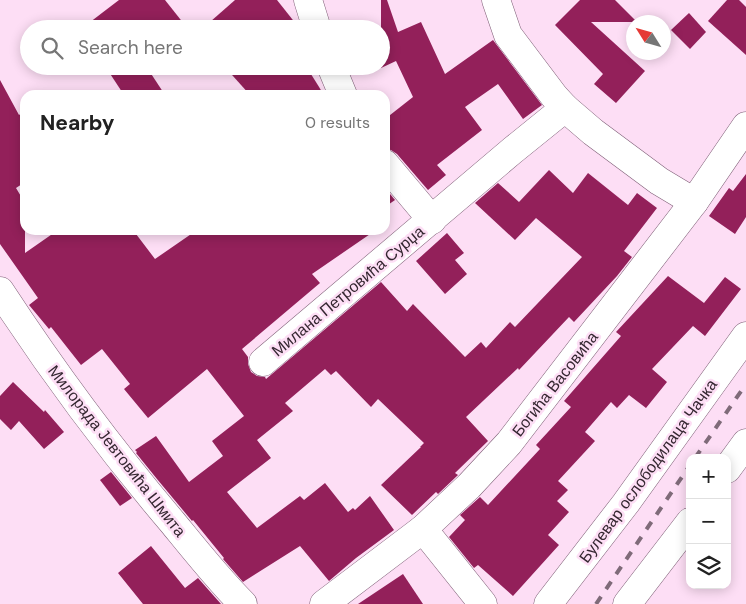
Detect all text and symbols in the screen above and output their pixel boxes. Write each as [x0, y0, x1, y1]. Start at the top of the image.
north arrow [626, 15, 671, 60]
search box [20, 20, 390, 75]
icon: search [38, 34, 66, 62]
text: Search here [78, 35, 183, 60]
text: Nearby [40, 109, 114, 137]
text: 0 results [305, 112, 370, 133]
street label: Милана Петровића Сурџа [267, 221, 429, 361]
street label: Богића Васовића [507, 327, 603, 441]
street label: Милорада Јевтовића Шмита [43, 361, 191, 541]
street label: Булевар ослободилаца Чачка [574, 375, 722, 567]
map controls [686, 454, 731, 589]
button: + [686, 454, 731, 499]
button: − [686, 499, 731, 544]
button: layers [686, 544, 731, 589]

